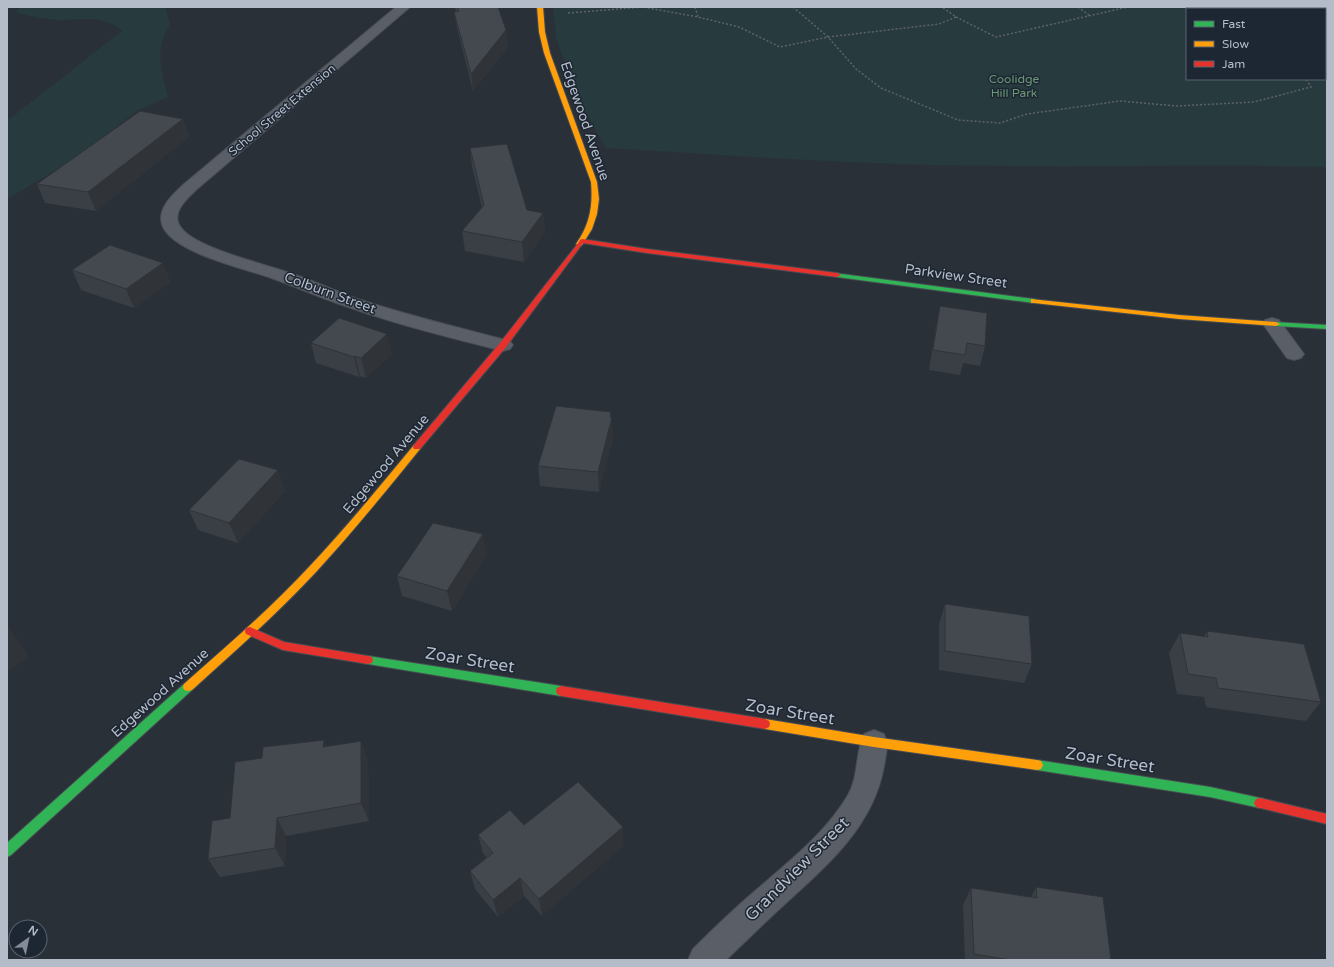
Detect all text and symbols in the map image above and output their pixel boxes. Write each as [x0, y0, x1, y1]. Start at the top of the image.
legend [1186, 8, 1326, 80]
text: Fast [1222, 17, 1246, 31]
text: Slow [1222, 37, 1249, 51]
text: Jam [1222, 57, 1245, 71]
street label: Edgewood Avenue [557, 59, 613, 183]
street label: School Street Extension [226, 61, 338, 159]
park label: Coolidge Hill Park [989, 72, 1040, 100]
street label: Parkview Street [904, 260, 1009, 292]
street label: Colburn Street [282, 269, 379, 318]
street label: Edgewood Avenue [339, 411, 433, 517]
street label: Zoar Street [424, 643, 517, 678]
street label: Edgewood Avenue [108, 645, 212, 741]
street label: Zoar Street [744, 695, 837, 730]
street label: Zoar Street [1064, 743, 1157, 778]
street label: Grandview Street [740, 812, 854, 926]
north arrow [8, 919, 48, 959]
text: N [26, 923, 40, 939]

